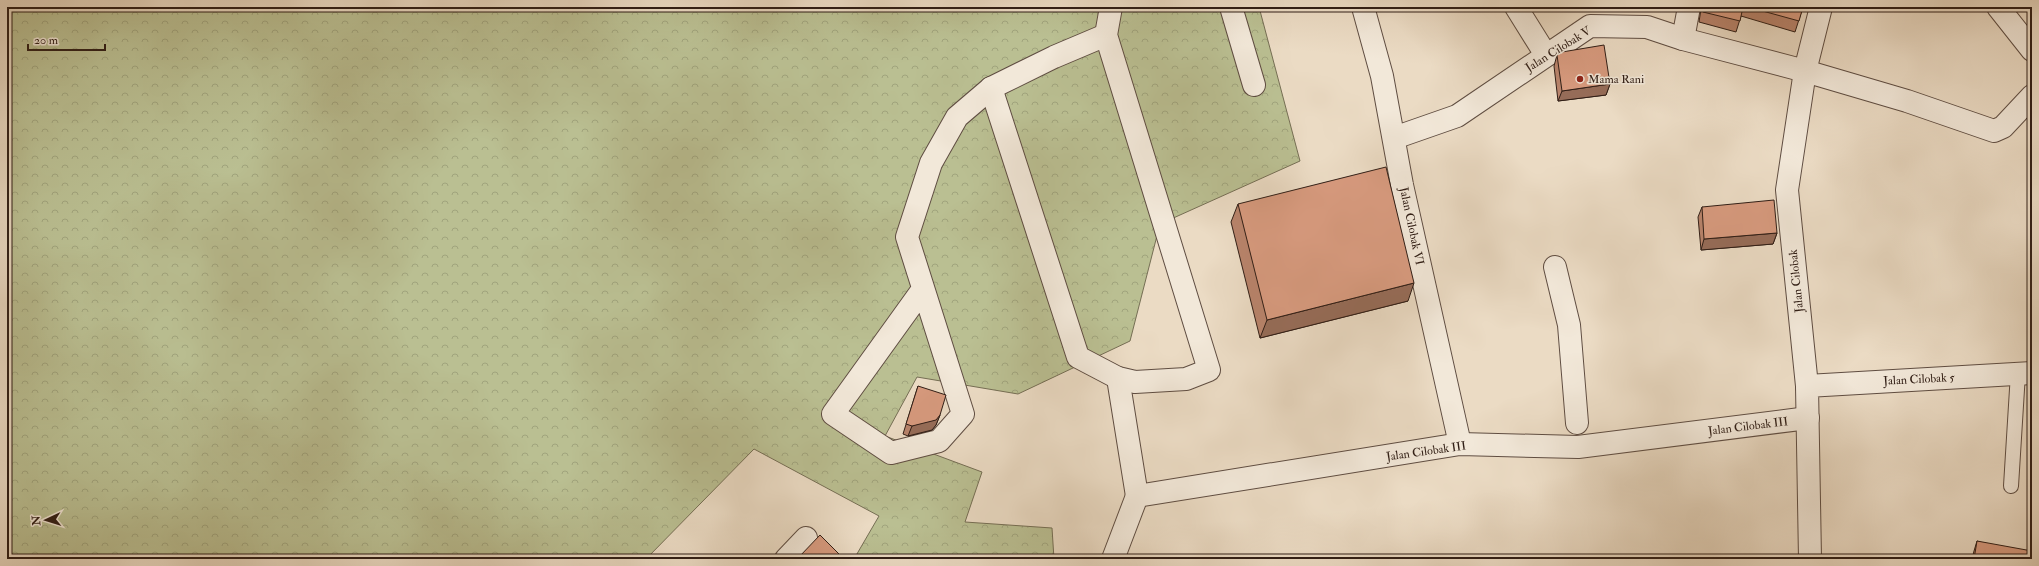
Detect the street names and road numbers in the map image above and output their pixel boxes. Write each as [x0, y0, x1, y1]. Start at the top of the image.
street label: Jalan Cilobak V [1522, 23, 1594, 76]
street label: Jalan Cilobak VI [1396, 185, 1427, 267]
street label: Jalan Cilobak [1786, 248, 1807, 314]
street label: Jalan Cilobak 5 [1882, 370, 1956, 389]
street label: Jalan Cilobak III [1706, 414, 1789, 439]
street label: Jalan Cilobak III [1384, 438, 1467, 465]

